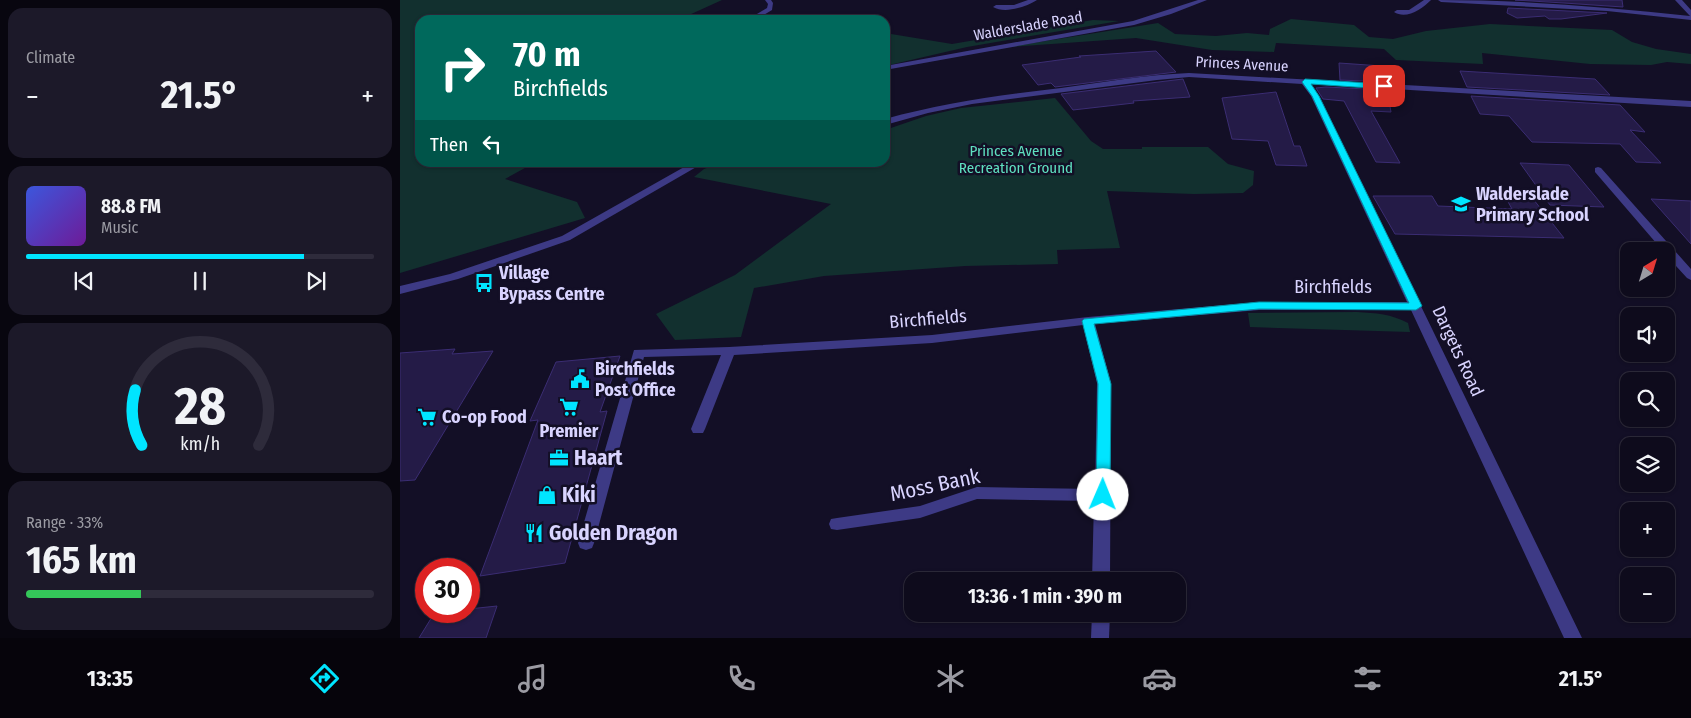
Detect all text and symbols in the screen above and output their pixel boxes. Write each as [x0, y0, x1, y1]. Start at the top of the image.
street label: Walderslade Road [972, 8, 1084, 44]
text: 70 m [513, 33, 581, 75]
icon: right [430, 35, 495, 100]
text: Climate [26, 48, 75, 67]
street label: Princes Avenue [1195, 53, 1289, 75]
pin [1363, 65, 1405, 107]
text: 21.5° [161, 72, 239, 118]
icon: arrive [1370, 72, 1398, 100]
text: Birchfields [513, 75, 608, 102]
text: − [26, 80, 39, 113]
text: + [361, 80, 374, 113]
icon: left [478, 130, 506, 158]
text: Then [430, 133, 468, 156]
park label: Princes Avenue Recreation Ground [959, 142, 1073, 177]
place label: Walderslade Primary School [1476, 183, 1589, 226]
school or university icon: Walderslade Primary School [1450, 193, 1472, 215]
text: 88.8 FM [101, 195, 161, 218]
text: Music [101, 218, 138, 237]
north arrow [1620, 242, 1675, 298]
map controls [1620, 242, 1675, 622]
place label: Village Bypass Centre [498, 262, 605, 305]
icon: previous [70, 267, 98, 295]
icon: pause [186, 267, 214, 295]
icon: next [302, 267, 330, 295]
bus stop icon: Village Bypass Centre [473, 272, 495, 294]
street label: Birchfields [1294, 276, 1372, 298]
street label: Dargets Road [1427, 302, 1489, 400]
street label: Birchfields [888, 305, 968, 333]
button: sound [1620, 307, 1675, 362]
place label: Birchfields Post Office [595, 358, 676, 401]
public building icon: Birchfields Post Office [569, 368, 591, 390]
button: search [1620, 372, 1675, 427]
text: 28 [173, 375, 226, 438]
supermarket icon: Premier [558, 396, 580, 418]
supermarket icon: Co-op Food [416, 406, 438, 428]
place label: Co-op Food [442, 406, 527, 428]
place label: Premier [540, 420, 599, 442]
text: km/h [180, 433, 220, 455]
button: layers [1620, 437, 1675, 492]
place label: Haart [574, 445, 623, 471]
office icon: Haart [548, 447, 570, 469]
street label: Moss Bank [888, 463, 983, 507]
position arrow [1076, 468, 1128, 520]
place label: Kiki [562, 482, 596, 508]
shop icon: Kiki [536, 484, 558, 506]
button: + [1620, 502, 1675, 557]
text: Range · 33% [26, 513, 103, 532]
place label: Golden Dragon [549, 520, 678, 546]
restaurant icon: Golden Dragon [523, 522, 545, 544]
text: 165 km [26, 537, 137, 583]
speed limit sign: 30 [415, 558, 480, 623]
button: − [1620, 567, 1675, 622]
text: 13:36 · 1 min · 390 m [968, 585, 1122, 608]
icon: directions [307, 661, 342, 696]
icon: music [515, 661, 550, 696]
icon: phone [724, 661, 759, 696]
icon: climate [933, 661, 968, 696]
icon: car [1142, 661, 1177, 696]
icon: filters [1350, 661, 1385, 696]
text: 13:35 [87, 665, 133, 692]
text: 21.5° [1559, 665, 1604, 692]

